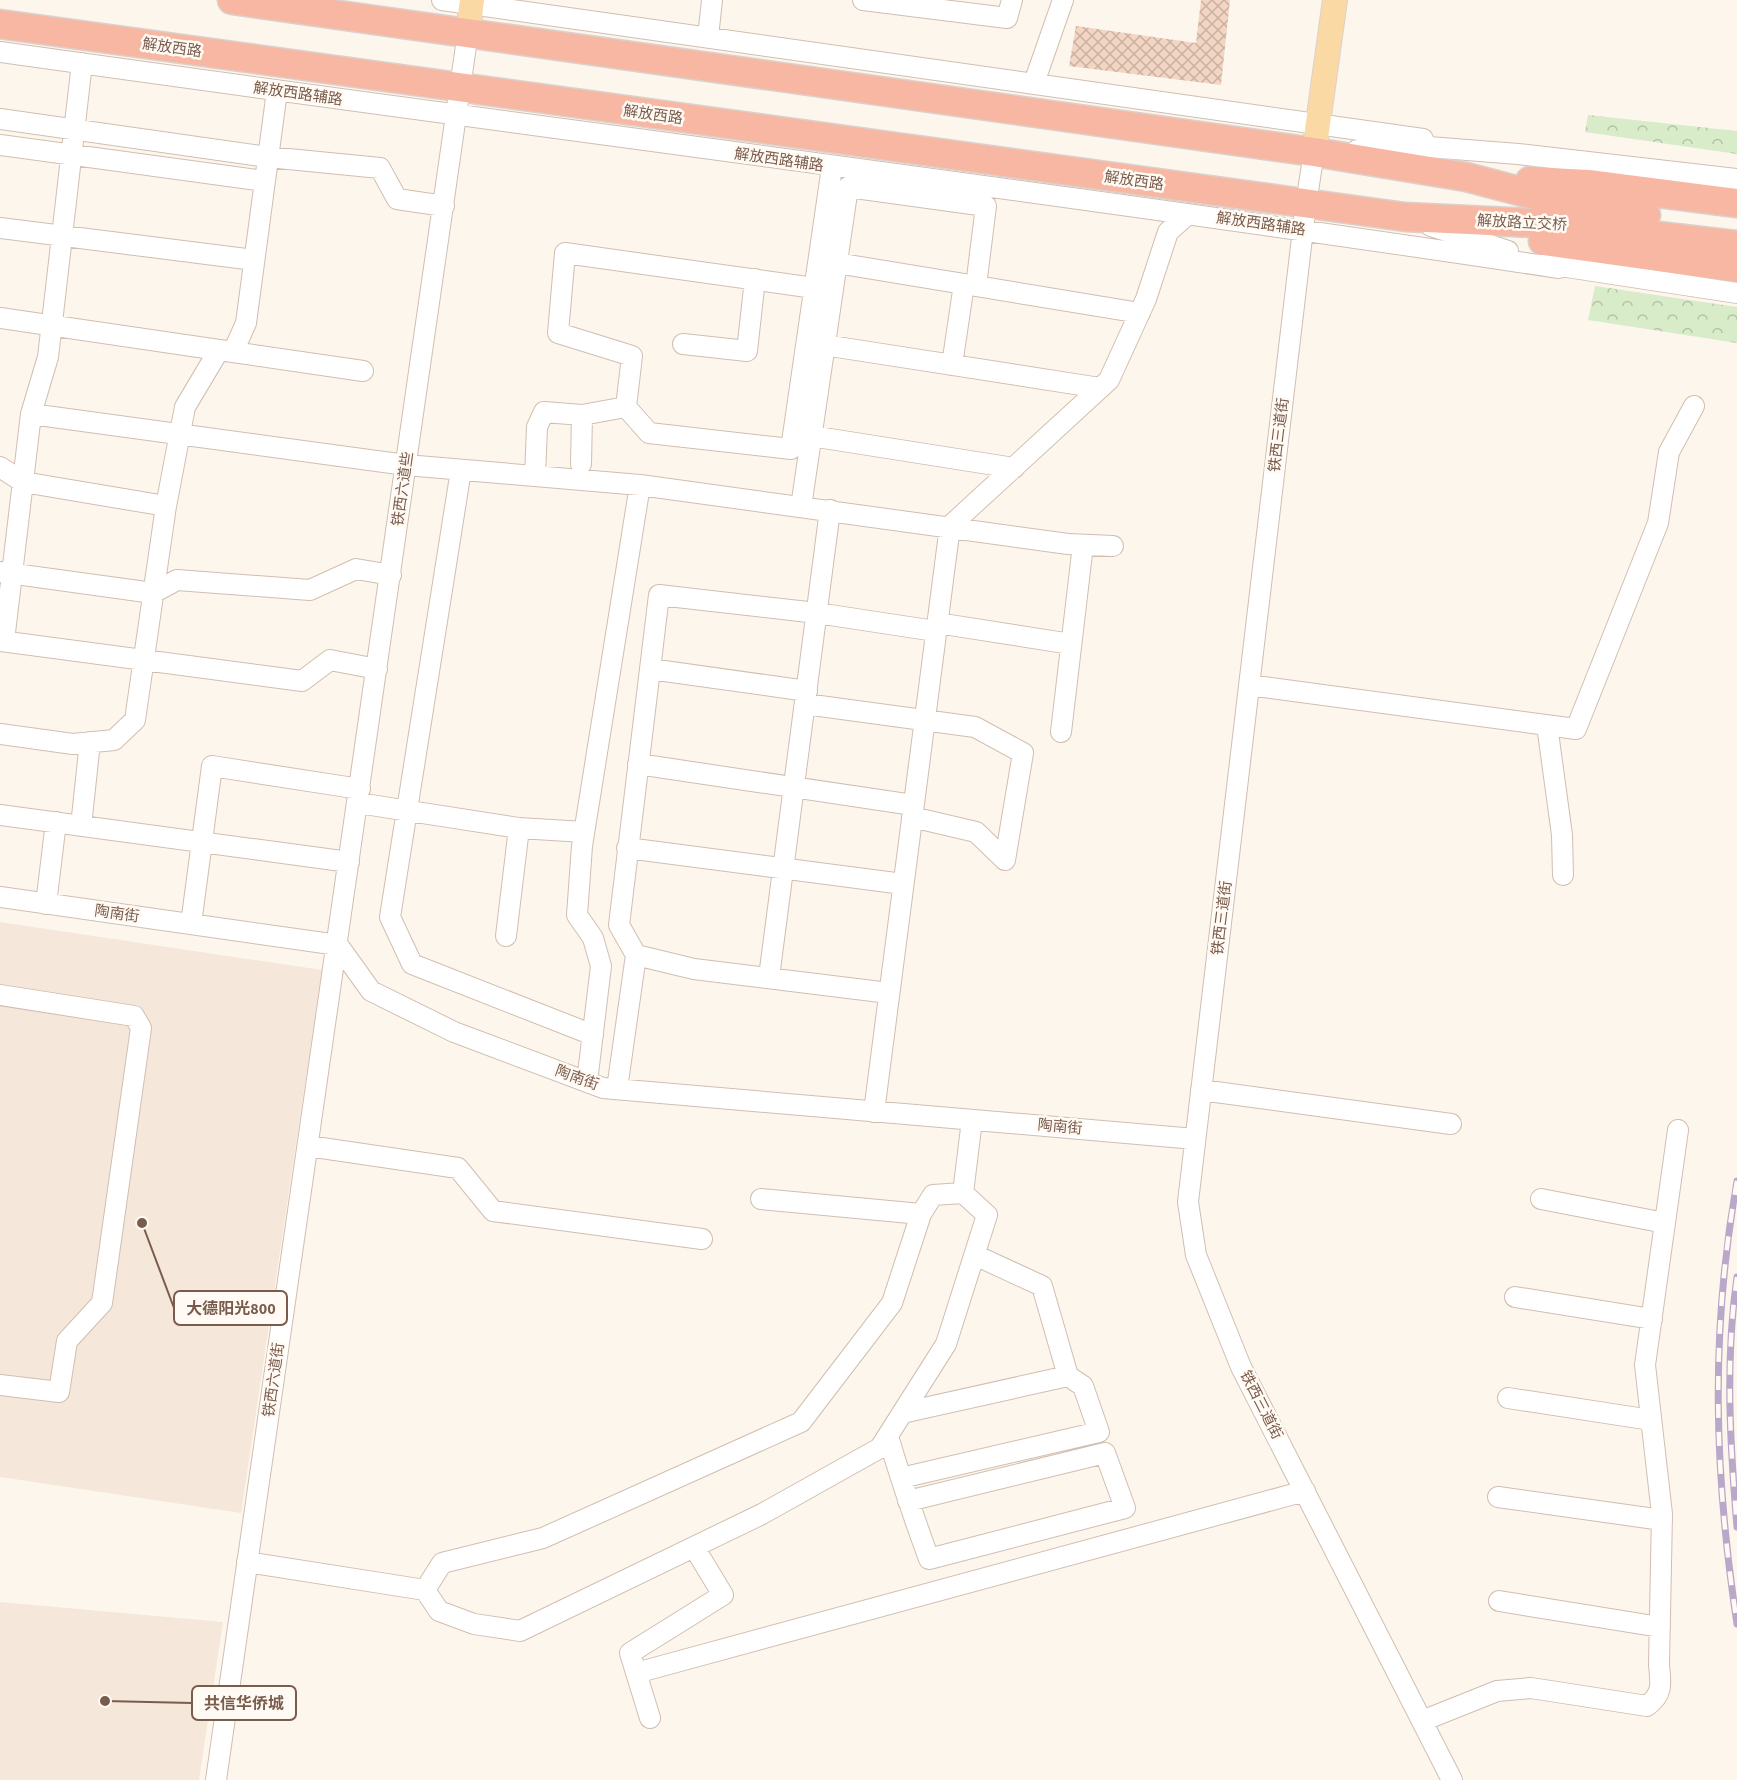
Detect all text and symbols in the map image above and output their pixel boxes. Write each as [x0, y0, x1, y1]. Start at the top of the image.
street label: 解放西路 [141, 33, 203, 63]
street label: 解放西路辅路 [252, 77, 344, 111]
street label: 解放西路 [622, 100, 684, 130]
street label: 解放西路辅路 [733, 143, 825, 177]
street label: 解放西路 [1103, 166, 1165, 196]
street label: 解放西路辅路 [1215, 207, 1307, 241]
street label: 解放路立交桥 [1477, 210, 1567, 236]
street label: 铁西三道街 [1264, 396, 1294, 474]
street label: 铁西六道些 [387, 450, 419, 528]
street label: 铁西三道街 [1207, 879, 1237, 957]
street label: 陶南街 [93, 900, 141, 928]
street label: 陶南街 [552, 1060, 602, 1096]
street label: 陶南街 [1037, 1115, 1083, 1139]
callout: 大德阳光800 [174, 1291, 287, 1325]
text: 大德阳光800 [186, 1298, 276, 1320]
street label: 铁西六道街 [258, 1341, 290, 1419]
street label: 铁西三道街 [1235, 1367, 1287, 1443]
callout: 共信华侨城 [192, 1686, 296, 1720]
text: 共信华侨城 [204, 1693, 284, 1715]

